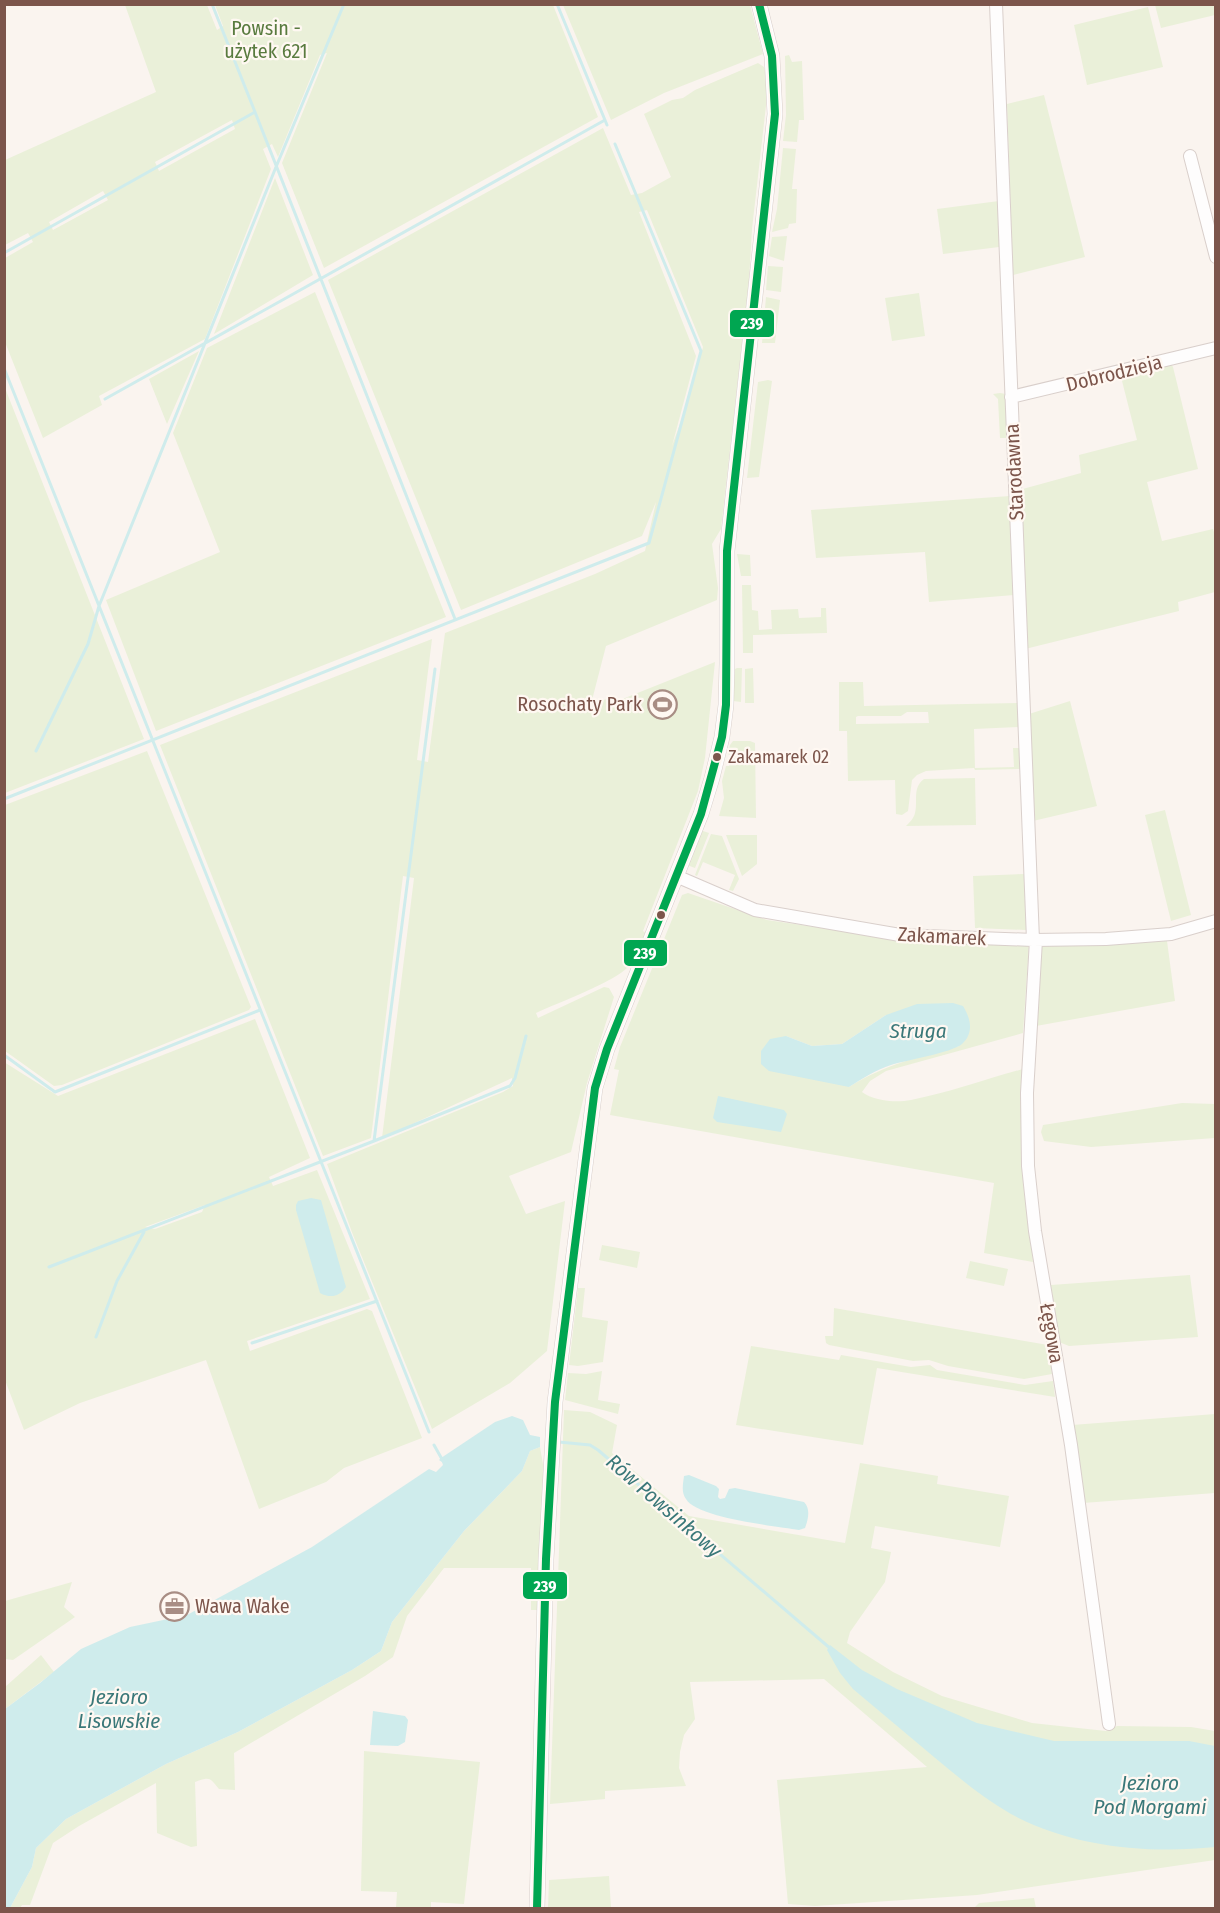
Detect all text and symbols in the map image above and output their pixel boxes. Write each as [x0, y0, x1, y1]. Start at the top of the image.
park label: Powsin - użytek 621 [224, 16, 308, 63]
line badge: 239 [729, 309, 775, 338]
text: 239 [739, 314, 764, 333]
street label: Dobrodzieja [1063, 349, 1165, 397]
street label: Starodawna [999, 423, 1029, 521]
sports icon: Rosochaty Park [647, 688, 679, 720]
place label: Rosochaty Park [517, 692, 643, 716]
place label: Zakamarek 02 [728, 746, 829, 768]
marker: Zakamarek 02 [711, 751, 723, 763]
unlabelled marker [655, 909, 667, 921]
street label: Zakamarek [897, 922, 988, 950]
line badge: 239 [623, 939, 668, 967]
text: 239 [632, 944, 657, 963]
water label: Struga [888, 1018, 947, 1044]
street label: Łęgowa [1035, 1301, 1069, 1365]
water label: Rów Powsinkowy [601, 1449, 728, 1564]
line badge: 239 [522, 1571, 568, 1600]
text: 239 [532, 1577, 557, 1596]
office icon: Wawa Wake [158, 1590, 190, 1622]
place label: Wawa Wake [195, 1594, 290, 1618]
water label: Jezioro Lisowskie [78, 1684, 160, 1734]
water label: Jezioro Pod Morgami [1094, 1770, 1207, 1820]

